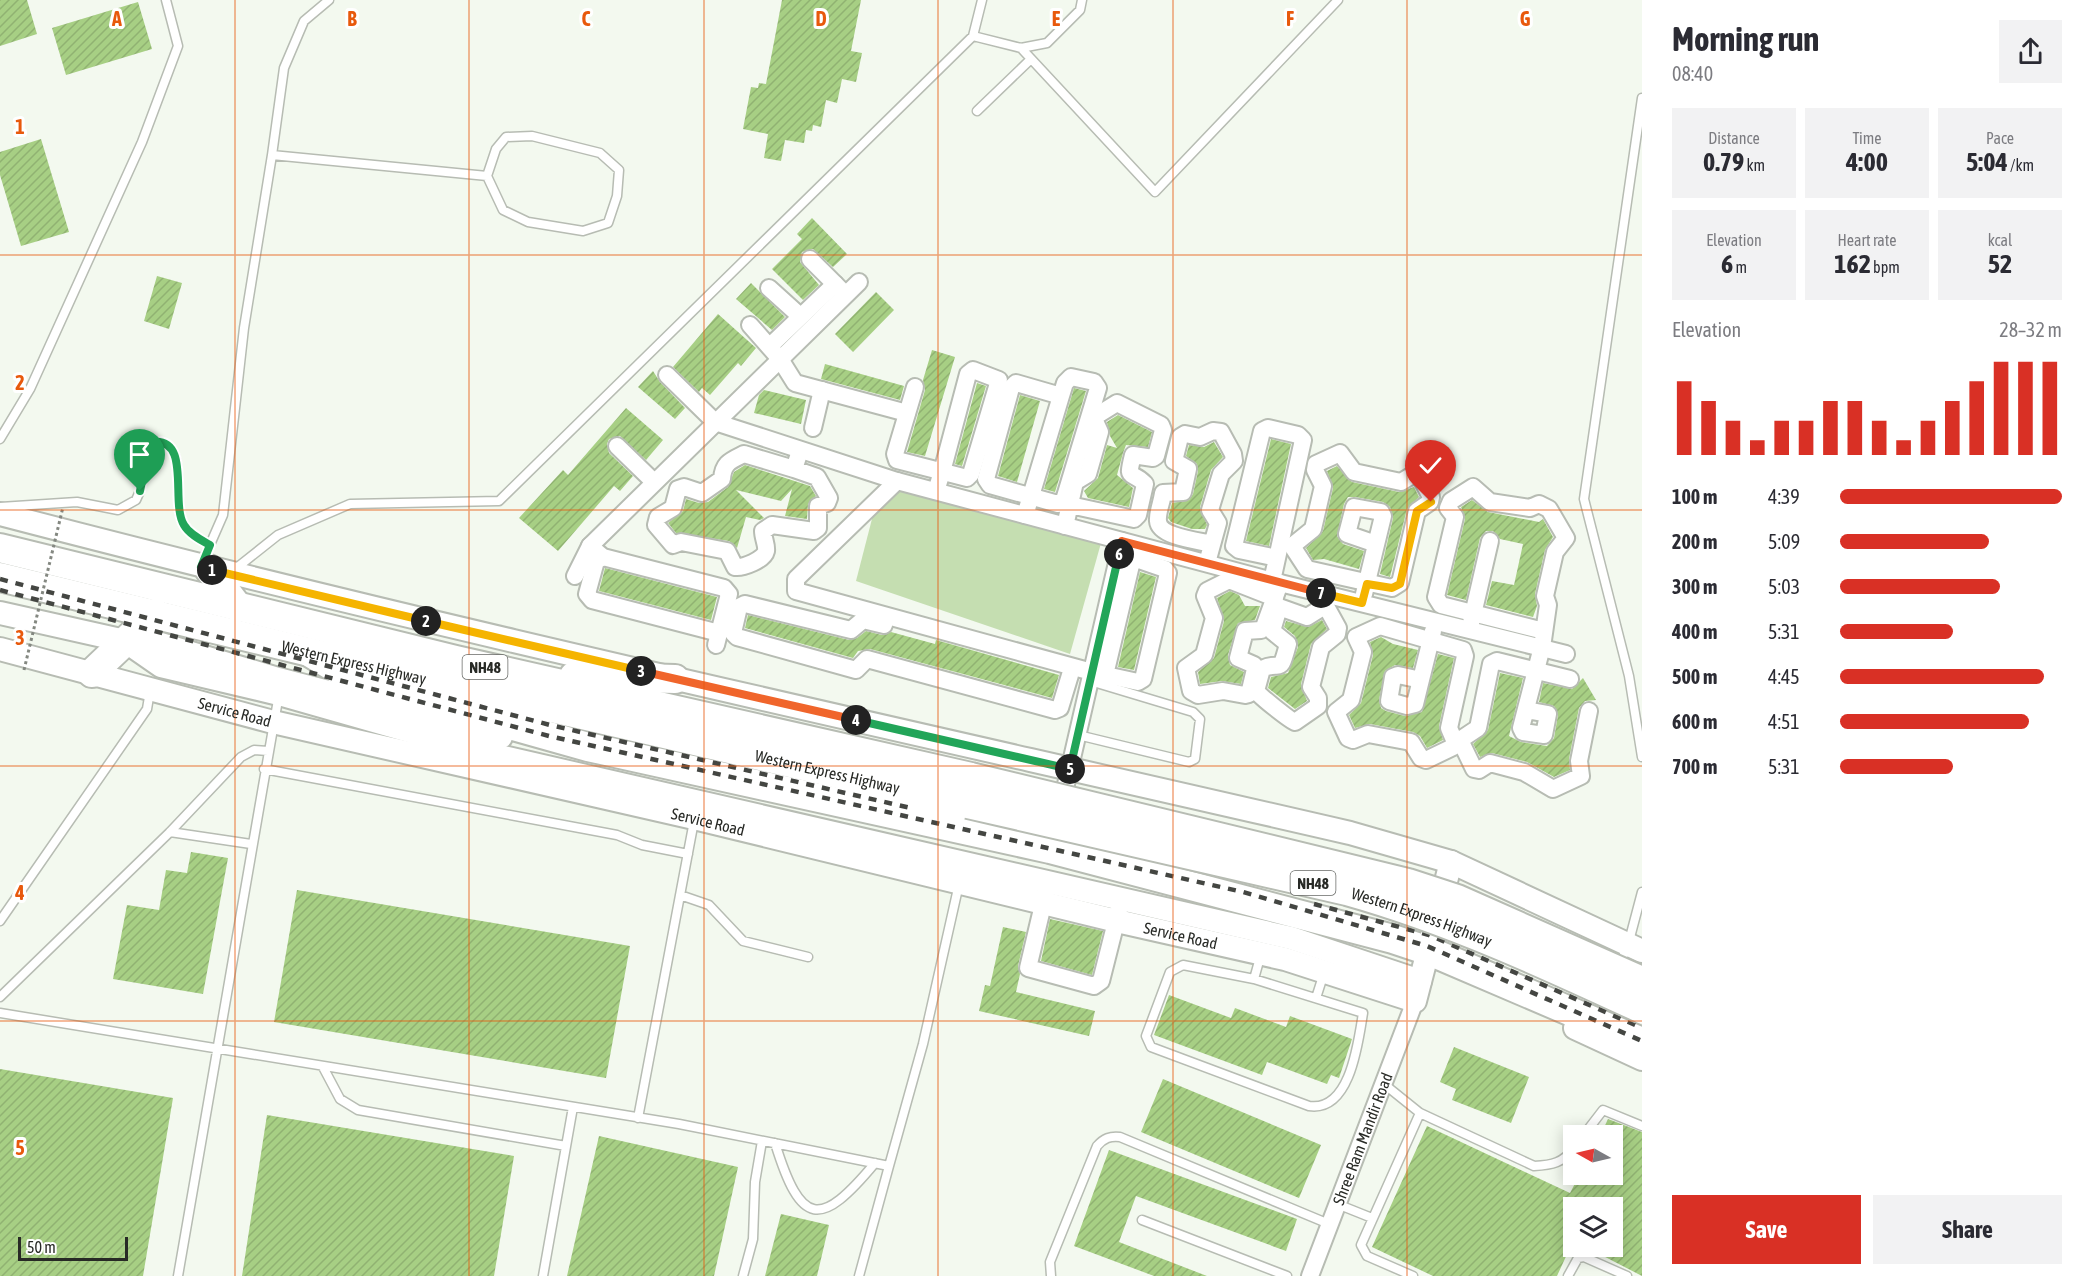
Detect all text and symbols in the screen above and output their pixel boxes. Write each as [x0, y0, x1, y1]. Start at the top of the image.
text: A [111, 7, 122, 30]
text: B [347, 7, 357, 30]
text: C [582, 7, 591, 30]
text: D [815, 7, 827, 30]
text: E [1052, 7, 1061, 30]
text: F [1286, 7, 1294, 30]
text: G [1520, 7, 1531, 30]
text: Morning run [1672, 20, 1819, 58]
button: share [1999, 20, 2062, 83]
text: 08:40 [1672, 62, 1713, 85]
text: 1 [15, 115, 25, 138]
text: Distance [1708, 129, 1760, 147]
text: Time [1852, 129, 1882, 147]
text: Pace [1986, 129, 2014, 147]
text: 0.79 [1703, 147, 1744, 177]
text: 4:00 [1846, 147, 1888, 177]
text: 5:04 [1966, 147, 2008, 177]
text: km [1744, 156, 1765, 174]
text: /km [2008, 156, 2034, 174]
text: Elevation [1706, 231, 1762, 249]
text: Heart rate [1838, 231, 1896, 249]
text: kcal [1988, 231, 2012, 249]
text: 6 [1721, 249, 1733, 279]
text: 162 [1834, 249, 1871, 279]
text: 52 [1988, 249, 2012, 279]
text: m [1733, 258, 1747, 276]
text: bpm [1871, 258, 1900, 276]
text: Elevation [1672, 318, 1741, 341]
text: 28–32 m [1999, 318, 2062, 341]
text: 2 [15, 371, 25, 394]
pin [114, 429, 165, 491]
icon: arrive [123, 438, 156, 471]
pin [1405, 440, 1456, 502]
icon: check [1414, 449, 1447, 482]
text: 100 m [1672, 485, 1717, 508]
text: 4:39 [1768, 485, 1800, 508]
text: 200 m [1672, 530, 1717, 553]
text: 5:09 [1768, 530, 1800, 553]
pin: 6 [1104, 539, 1134, 569]
text: 6 [1115, 545, 1123, 563]
pin: 1 [197, 555, 227, 585]
text: 1 [208, 561, 216, 579]
text: 300 m [1672, 575, 1717, 598]
text: 5:03 [1768, 575, 1800, 598]
pin: 7 [1306, 578, 1336, 608]
text: 7 [1317, 584, 1325, 602]
pin: 2 [411, 606, 441, 636]
text: 2 [422, 612, 430, 630]
text: 400 m [1672, 620, 1717, 643]
text: 5:31 [1768, 620, 1800, 643]
text: 3 [15, 626, 25, 649]
street label: Western Express Highway [280, 637, 428, 689]
road number: NH48 [462, 655, 508, 679]
pin: 3 [626, 656, 656, 686]
text: 3 [637, 662, 645, 680]
text: 500 m [1672, 665, 1717, 688]
text: 4:45 [1768, 665, 1800, 688]
street label: Service Road [196, 693, 273, 730]
pin: 4 [841, 705, 871, 735]
text: 600 m [1672, 710, 1717, 733]
text: 4:51 [1768, 710, 1800, 733]
text: 4 [852, 711, 860, 729]
street label: Western Express Highway [753, 746, 902, 798]
pin: 5 [1055, 754, 1085, 784]
text: 700 m [1672, 755, 1717, 778]
text: 5:31 [1768, 755, 1800, 778]
text: 5 [1066, 760, 1074, 778]
street label: Service Road [670, 804, 747, 839]
road number: NH48 [1290, 871, 1336, 895]
text: 4 [14, 881, 25, 904]
street label: Western Express Highway [1349, 884, 1495, 951]
street label: Service Road [1142, 918, 1219, 952]
street label: Shree Ram Mandir Road [1329, 1070, 1396, 1207]
north arrow [1563, 1125, 1623, 1185]
map controls [1563, 1125, 1623, 1257]
text: 5 [15, 1136, 25, 1159]
button: Save [1672, 1195, 1861, 1264]
button: Share [1873, 1195, 2062, 1264]
button: layers [1563, 1197, 1623, 1257]
scale bar [18, 1234, 128, 1262]
text: 50 m [27, 1238, 56, 1256]

